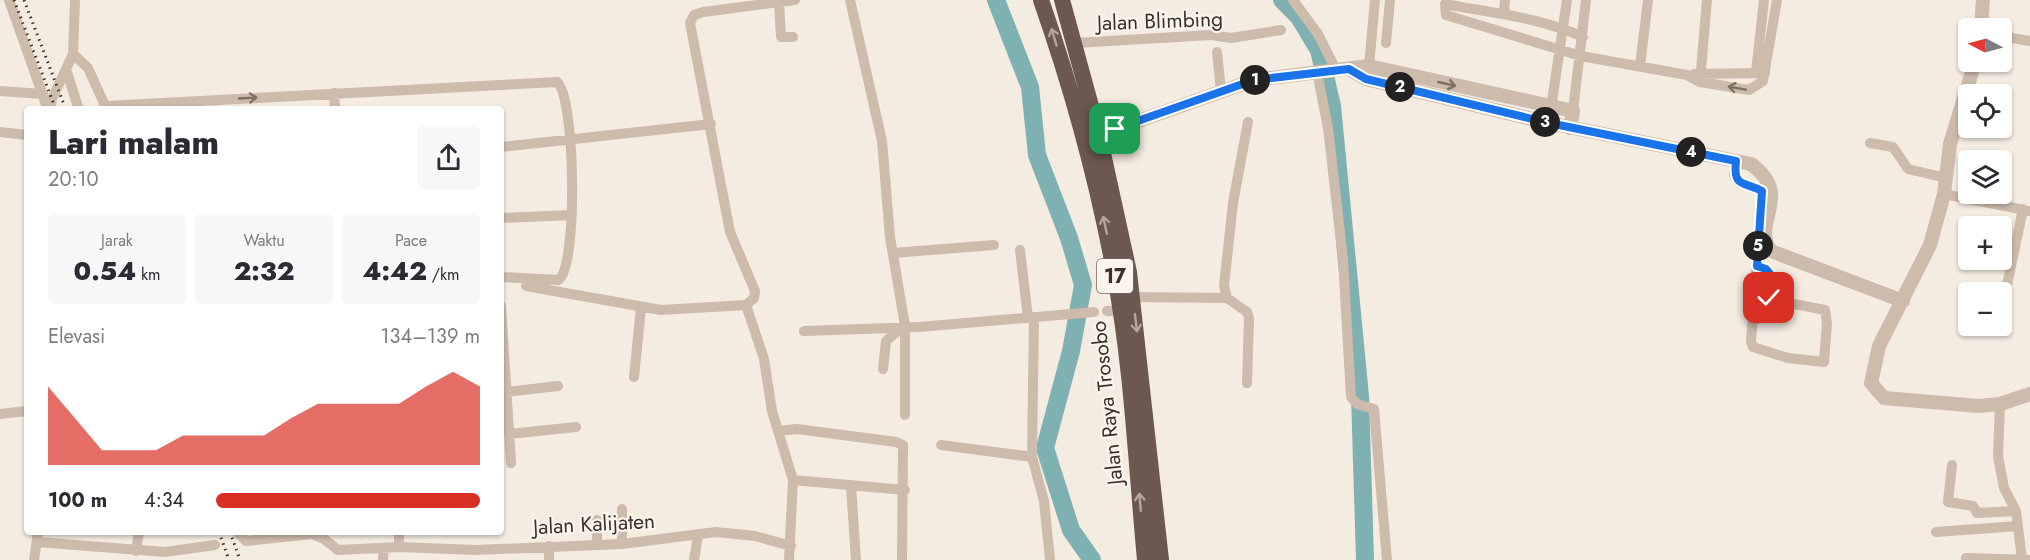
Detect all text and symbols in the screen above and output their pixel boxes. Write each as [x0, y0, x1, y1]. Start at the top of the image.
street label: Jalan Blimbing [1093, 4, 1224, 38]
north arrow [1958, 18, 2012, 72]
map controls [1958, 18, 2012, 336]
one-way arrow [1048, 28, 1059, 47]
pin: 1 [1240, 65, 1270, 95]
text: 1 [1251, 68, 1259, 91]
pin: 2 [1385, 72, 1415, 102]
text: 2 [1395, 75, 1405, 98]
one-way arrow [1437, 79, 1457, 90]
one-way arrow [1728, 83, 1748, 94]
button: locate [1958, 84, 2012, 138]
one-way arrow [238, 92, 258, 103]
pin [1089, 103, 1140, 154]
pin: 3 [1530, 107, 1560, 137]
text: 3 [1540, 110, 1550, 133]
icon: arrive [1098, 112, 1131, 145]
text: Lari malam [48, 119, 219, 166]
button: share [417, 126, 480, 189]
pin: 4 [1676, 137, 1706, 167]
text: 4 [1685, 140, 1697, 163]
button: layers [1958, 150, 2012, 204]
text: 20:10 [48, 165, 98, 194]
one-way arrow [1099, 216, 1110, 235]
button: + [1958, 216, 2012, 270]
text: Jarak [101, 229, 133, 252]
text: Waktu [243, 229, 285, 252]
text: Pace [395, 229, 427, 252]
pin: 5 [1743, 231, 1773, 261]
text: 5 [1753, 234, 1763, 257]
text: 0.54 [73, 252, 136, 290]
text: 2:32 [234, 252, 294, 290]
text: 4:42 [363, 252, 427, 290]
road number: 17 [1097, 259, 1133, 293]
text: km [136, 263, 161, 286]
text: /km [427, 263, 459, 286]
pin [1743, 272, 1794, 323]
icon: check [1752, 281, 1785, 314]
button: − [1958, 282, 2012, 336]
one-way arrow [1130, 312, 1141, 332]
street label: Jalan Raya Trosobo [1083, 320, 1131, 489]
text: Elevasi [48, 322, 105, 351]
text: 134–139 m [381, 322, 480, 351]
text: 100 m [48, 486, 107, 515]
text: 4:34 [144, 486, 184, 515]
one-way arrow [1134, 492, 1145, 512]
street label: Jalan Kalijaten [529, 506, 656, 542]

